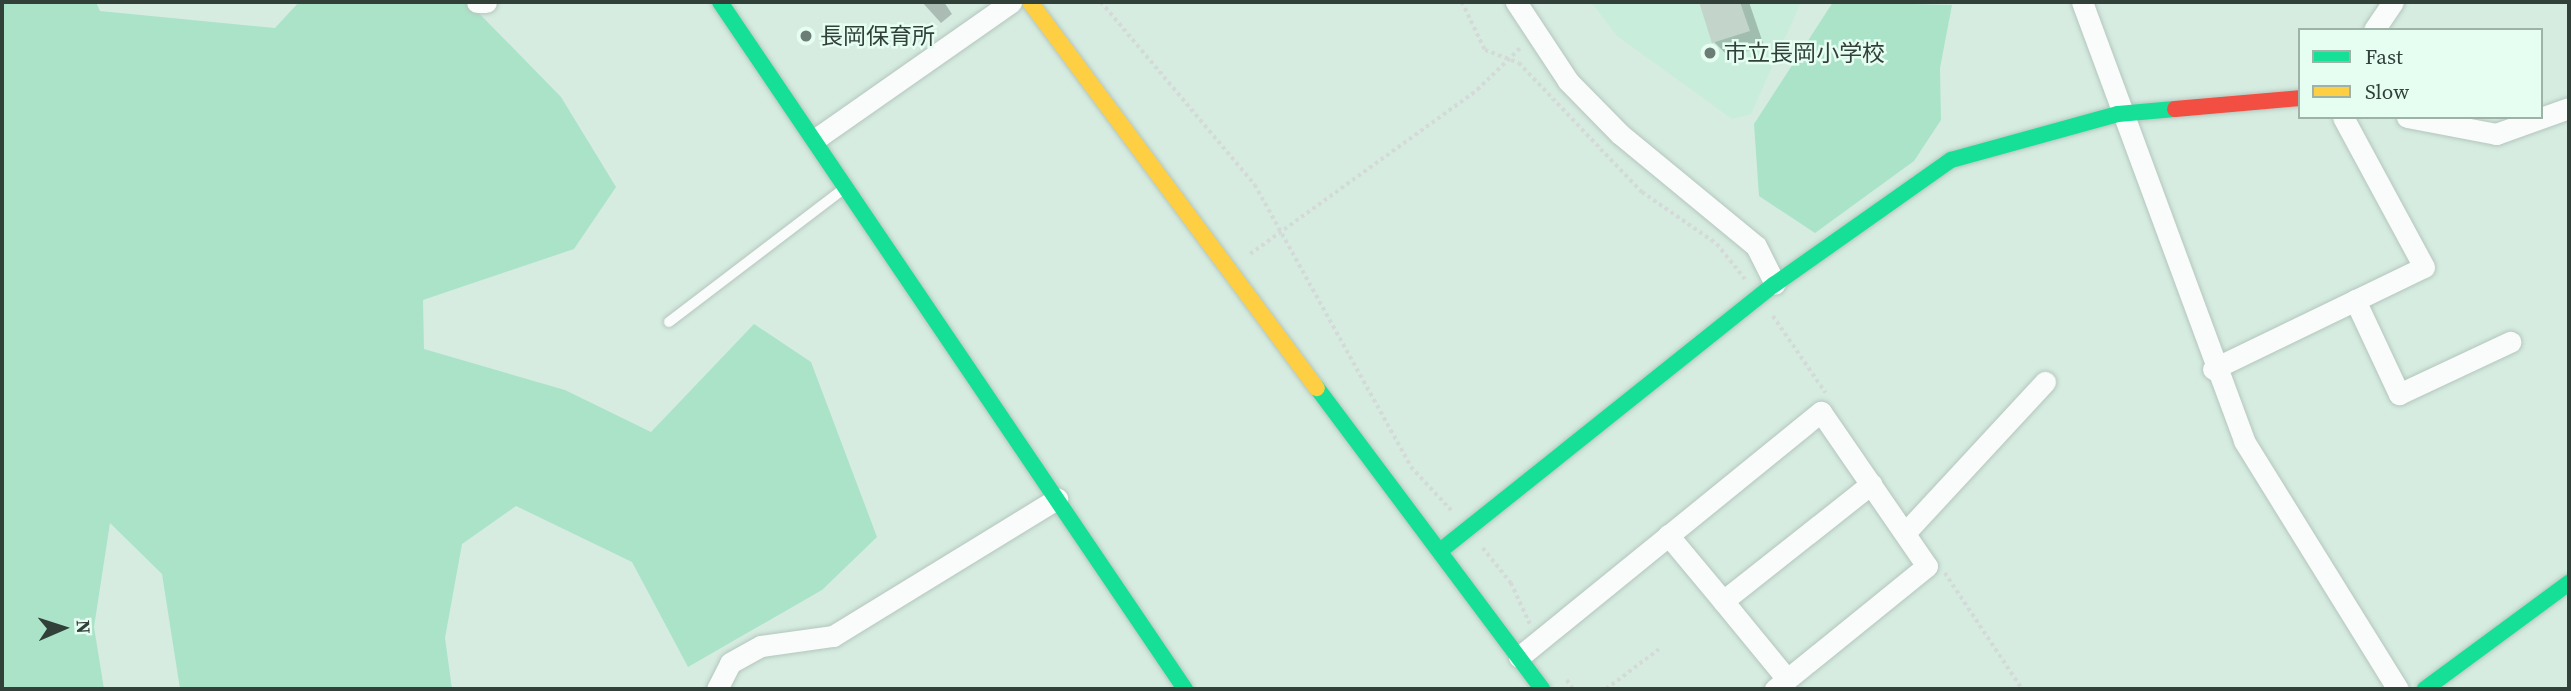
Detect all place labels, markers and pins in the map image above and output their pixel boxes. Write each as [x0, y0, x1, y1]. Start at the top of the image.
place label: 長岡保育所 [820, 22, 935, 50]
marker: 長岡保育所 [798, 28, 814, 44]
place label: 市立長岡小学校 [1724, 39, 1885, 67]
marker: 市立長岡小学校 [1702, 45, 1718, 61]

